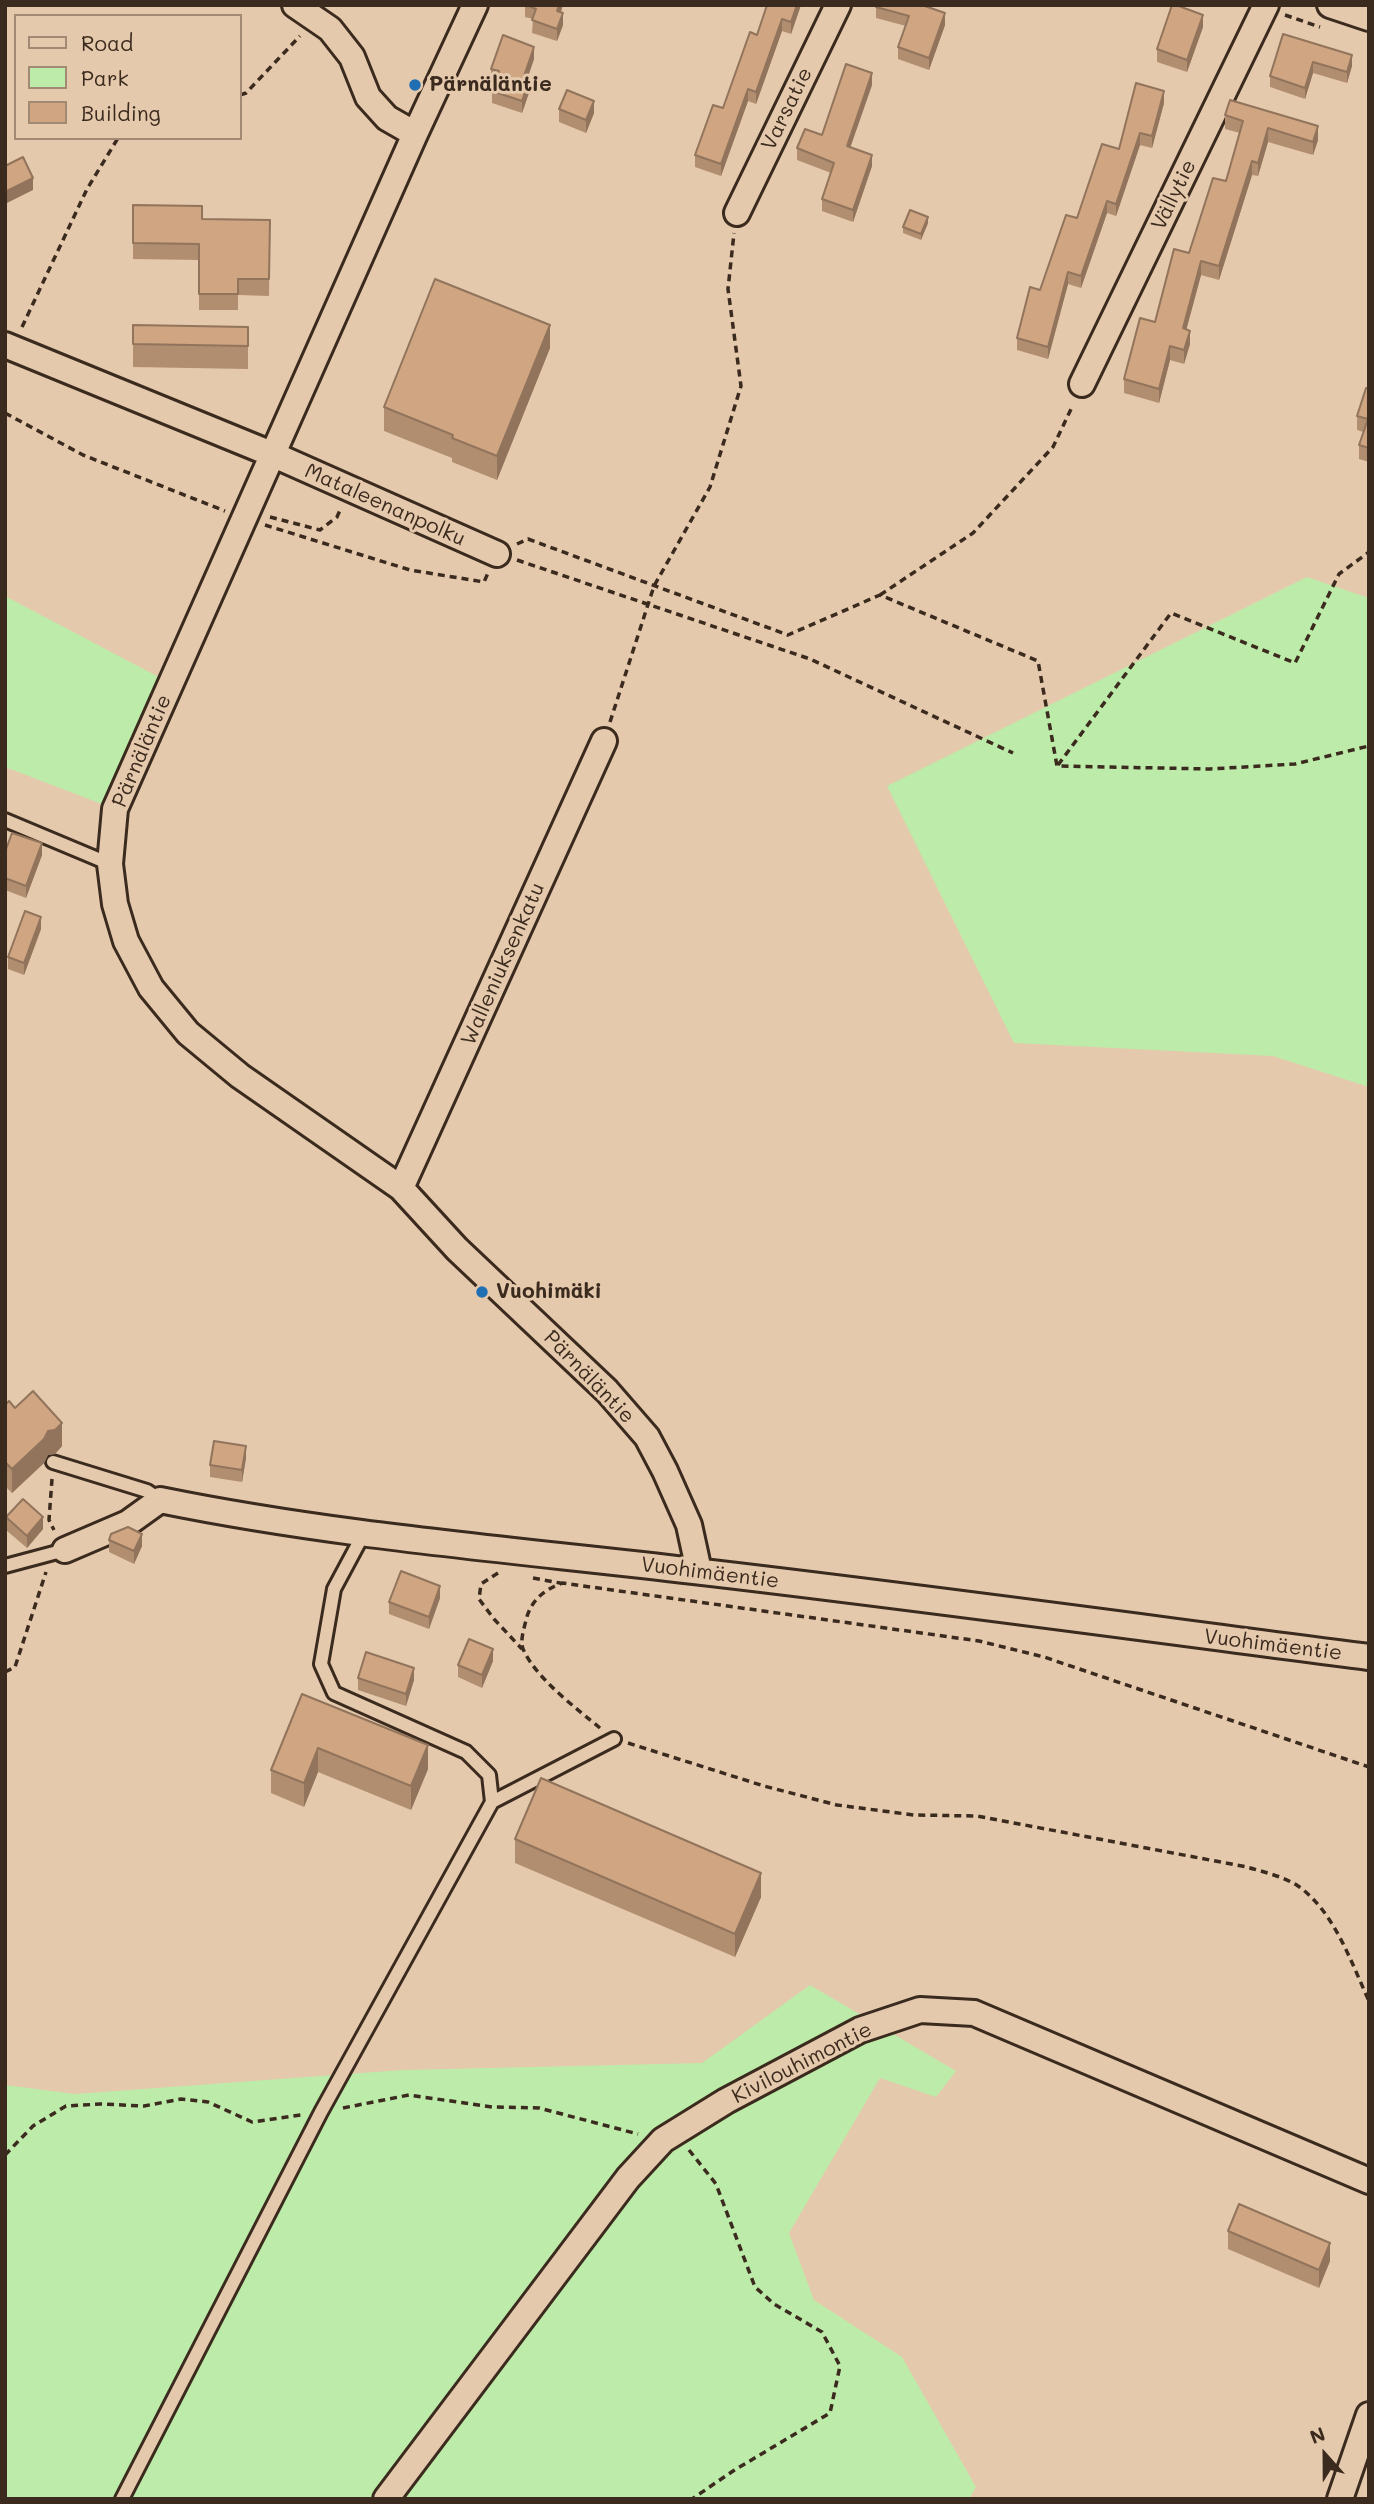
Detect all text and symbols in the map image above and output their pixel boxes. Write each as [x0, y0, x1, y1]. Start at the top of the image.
legend [14, 14, 242, 140]
text: Road [81, 29, 133, 56]
street label: Varsatie [756, 63, 818, 155]
text: Park [81, 64, 129, 91]
place label: Pärnäläntie [429, 72, 552, 98]
marker: Pärnäläntie [407, 77, 423, 93]
text: Building [81, 99, 161, 126]
street label: Vällytie [1146, 156, 1202, 234]
street label: Mataleenanpolku [301, 458, 469, 552]
street label: Pärnäläntie [107, 691, 177, 811]
street label: Walleniuksenkatu [456, 879, 550, 1049]
place label: Vuohimäki [496, 1279, 602, 1305]
marker: Vuohimäki [474, 1284, 490, 1300]
street label: Pärnäläntie [538, 1325, 640, 1429]
street label: Vuohimäentie [640, 1552, 780, 1594]
street label: Vuohimäentie [1203, 1624, 1343, 1666]
street label: Kivilouhimontie [728, 2017, 876, 2109]
north arrow [1290, 2420, 1360, 2490]
text: N [1306, 2421, 1328, 2449]

